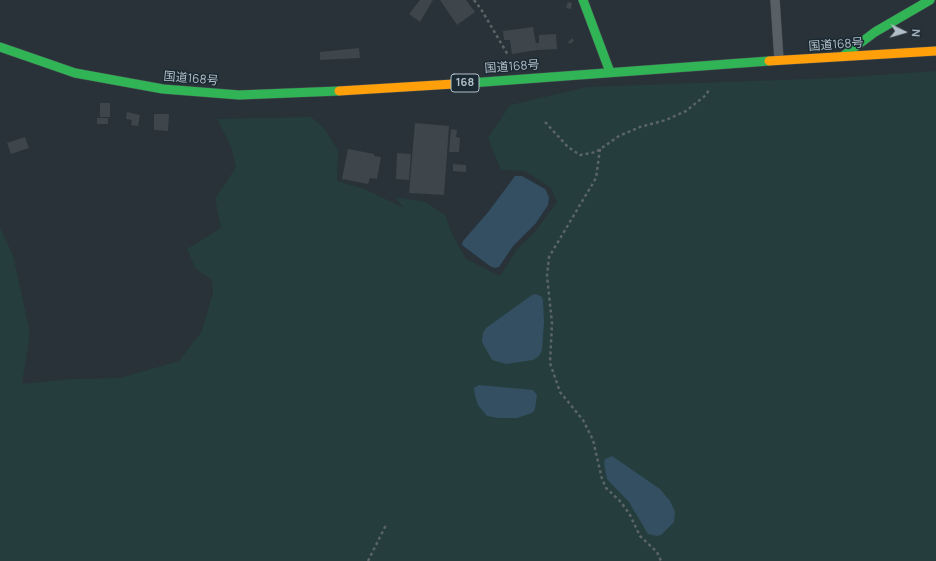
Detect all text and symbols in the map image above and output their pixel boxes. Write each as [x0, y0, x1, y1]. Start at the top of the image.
north arrow [884, 12, 924, 52]
text: N [909, 28, 924, 38]
street label: 国道168号 [808, 36, 864, 54]
street label: 国道168号 [484, 58, 540, 76]
street label: 国道168号 [163, 69, 219, 89]
road number: 168 [451, 74, 479, 92]

